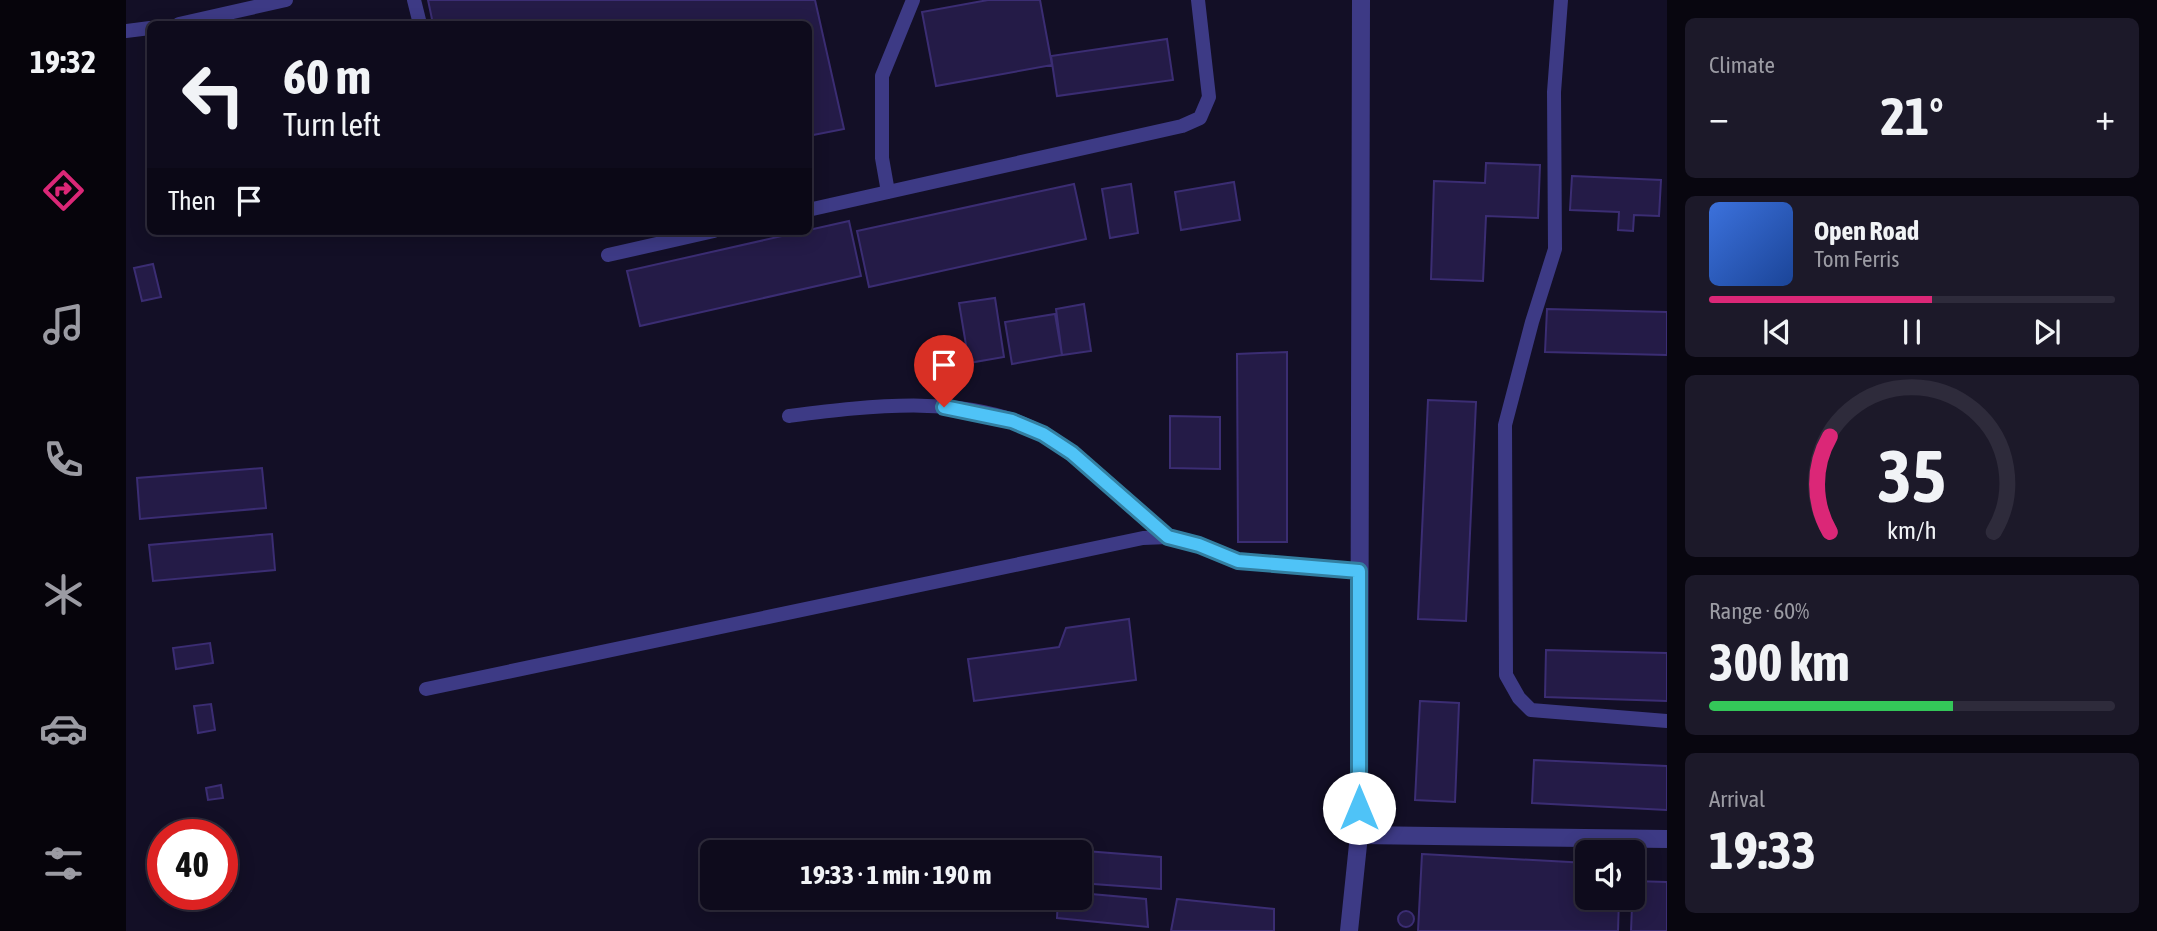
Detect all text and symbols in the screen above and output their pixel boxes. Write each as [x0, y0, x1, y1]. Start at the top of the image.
text: 19:32 [30, 43, 96, 80]
text: 60 m [283, 48, 371, 104]
icon: left [168, 49, 259, 140]
text: Climate [1709, 52, 1775, 78]
text: 21° [1880, 86, 1944, 146]
text: − [1709, 95, 1729, 138]
text: + [2095, 95, 2115, 138]
text: Turn left [283, 106, 381, 143]
icon: directions [39, 166, 88, 215]
icon: arrive [230, 182, 268, 220]
text: Then [168, 186, 216, 216]
text: Open Road [1814, 216, 1919, 246]
text: Tom Ferris [1814, 246, 1899, 272]
icon: music [39, 300, 88, 349]
icon: previous [1758, 313, 1796, 351]
icon: pause [1893, 313, 1931, 351]
icon: next [2028, 313, 2066, 351]
pin [914, 335, 974, 407]
icon: arrive [925, 346, 963, 384]
text: 35 [1878, 434, 1946, 517]
icon: phone [39, 435, 88, 484]
text: km/h [1887, 515, 1937, 543]
icon: climate [39, 570, 88, 619]
text: Range · 60% [1709, 598, 1809, 624]
text: 300 km [1709, 632, 1850, 692]
icon: car [39, 704, 88, 753]
position arrow [1322, 771, 1396, 845]
text: Arrival [1709, 786, 1765, 812]
speed limit sign: 40 [147, 819, 238, 910]
text: 19:33 [1709, 820, 1816, 880]
icon: filters [39, 839, 88, 888]
map controls [1575, 840, 1645, 910]
button: sound [1575, 840, 1645, 910]
text: 19:33 · 1 min · 190 m [801, 860, 991, 890]

